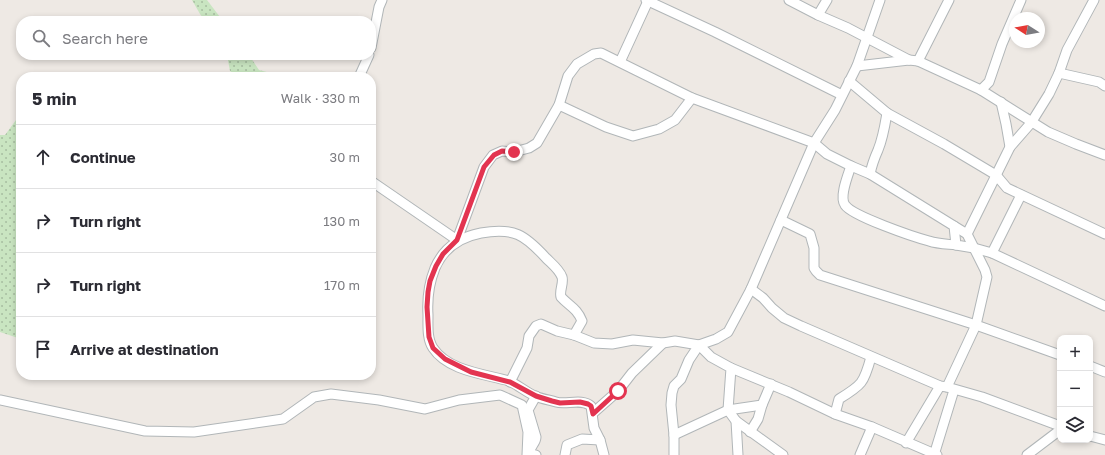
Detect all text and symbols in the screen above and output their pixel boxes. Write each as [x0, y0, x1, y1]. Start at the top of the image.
north arrow [1009, 12, 1045, 48]
search box [16, 16, 376, 60]
icon: search [30, 27, 52, 49]
text: Search here [62, 29, 148, 47]
text: 5 min [32, 88, 76, 109]
text: Walk · 330 m [281, 90, 360, 106]
route end [505, 143, 523, 161]
icon: ahead [32, 146, 54, 168]
text: Continue [70, 148, 136, 166]
text: 30 m [330, 149, 360, 165]
icon: right [32, 210, 54, 232]
text: Turn right [70, 212, 141, 230]
text: 130 m [323, 213, 360, 229]
icon: right [32, 274, 54, 296]
text: Turn right [70, 276, 141, 294]
text: 170 m [324, 277, 360, 293]
map controls [1057, 335, 1093, 443]
button: + [1057, 335, 1093, 371]
icon: arrive [32, 338, 54, 360]
text: Arrive at destination [70, 340, 219, 358]
button: − [1057, 371, 1093, 407]
route start [609, 382, 627, 400]
button: layers [1057, 407, 1093, 443]

